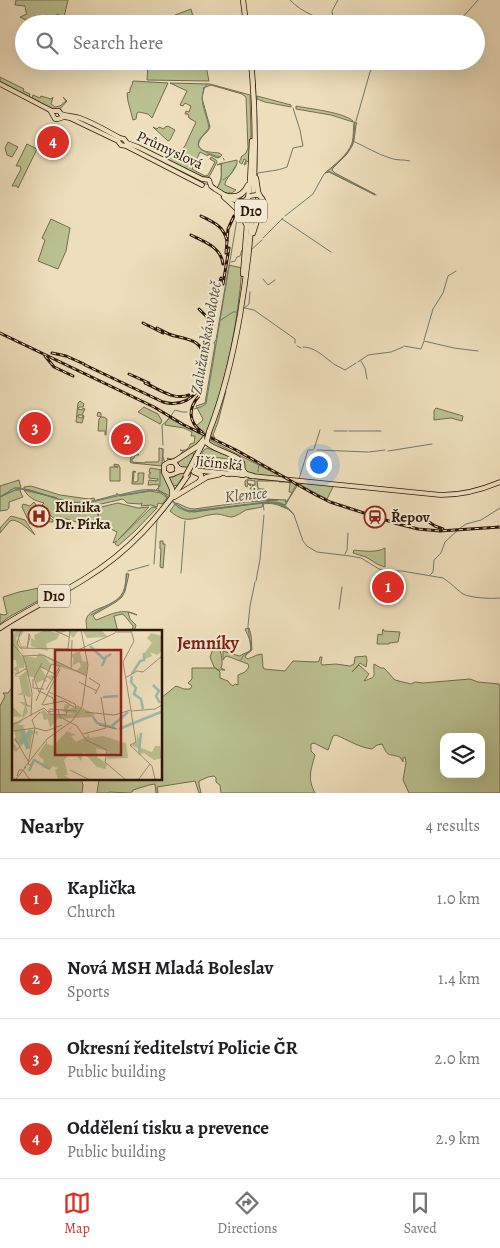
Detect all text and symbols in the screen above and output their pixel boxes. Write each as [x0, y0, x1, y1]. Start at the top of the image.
search box [15, 15, 485, 70]
icon: search [33, 29, 61, 57]
text: Search here [73, 30, 163, 56]
pin: 4 [37, 123, 69, 161]
street label: Průmyslová [134, 126, 206, 174]
road number: D10 [235, 200, 267, 222]
water label: Zalužanská vodoteč [185, 278, 227, 396]
pin: 3 [19, 409, 51, 447]
pin: 2 [111, 420, 143, 458]
street label: Jičínská [194, 451, 244, 475]
your location [306, 452, 332, 478]
water label: Klenice [224, 482, 269, 508]
place label: Klinika Dr. Pírka [55, 497, 112, 534]
hospital icon: Klinika Dr. Pírka [27, 504, 51, 528]
station icon: Řepov [363, 505, 387, 529]
place label: Řepov [391, 507, 431, 527]
pin: 1 [372, 568, 404, 606]
road number: D10 [38, 584, 70, 608]
inset map [12, 630, 162, 780]
district label: Jemníky [177, 631, 240, 655]
map controls [440, 733, 485, 778]
button: layers [440, 733, 485, 778]
text: Nearby [20, 812, 83, 840]
text: 4 results [426, 815, 480, 837]
text: Kaplička [67, 875, 136, 901]
text: 1 [33, 888, 39, 910]
text: 1.0 km [437, 888, 480, 910]
text: Church [67, 901, 116, 923]
text: Nová MSH Mladá Boleslav [67, 955, 273, 981]
text: 2 [32, 968, 40, 990]
text: 1.4 km [438, 968, 480, 990]
text: Sports [67, 981, 110, 1003]
text: Okresní ředitelství Policie ČR [67, 1035, 298, 1061]
text: 3 [33, 1048, 39, 1070]
text: 2.0 km [435, 1048, 480, 1070]
text: Public building [67, 1061, 166, 1083]
text: Oddělení tisku a prevence [67, 1115, 269, 1141]
text: 4 [32, 1128, 40, 1150]
text: 2.9 km [436, 1128, 480, 1150]
text: Public building [67, 1141, 166, 1163]
tab: Map [63, 1189, 91, 1238]
tab: Directions [217, 1189, 277, 1238]
tab: Saved [404, 1189, 437, 1238]

